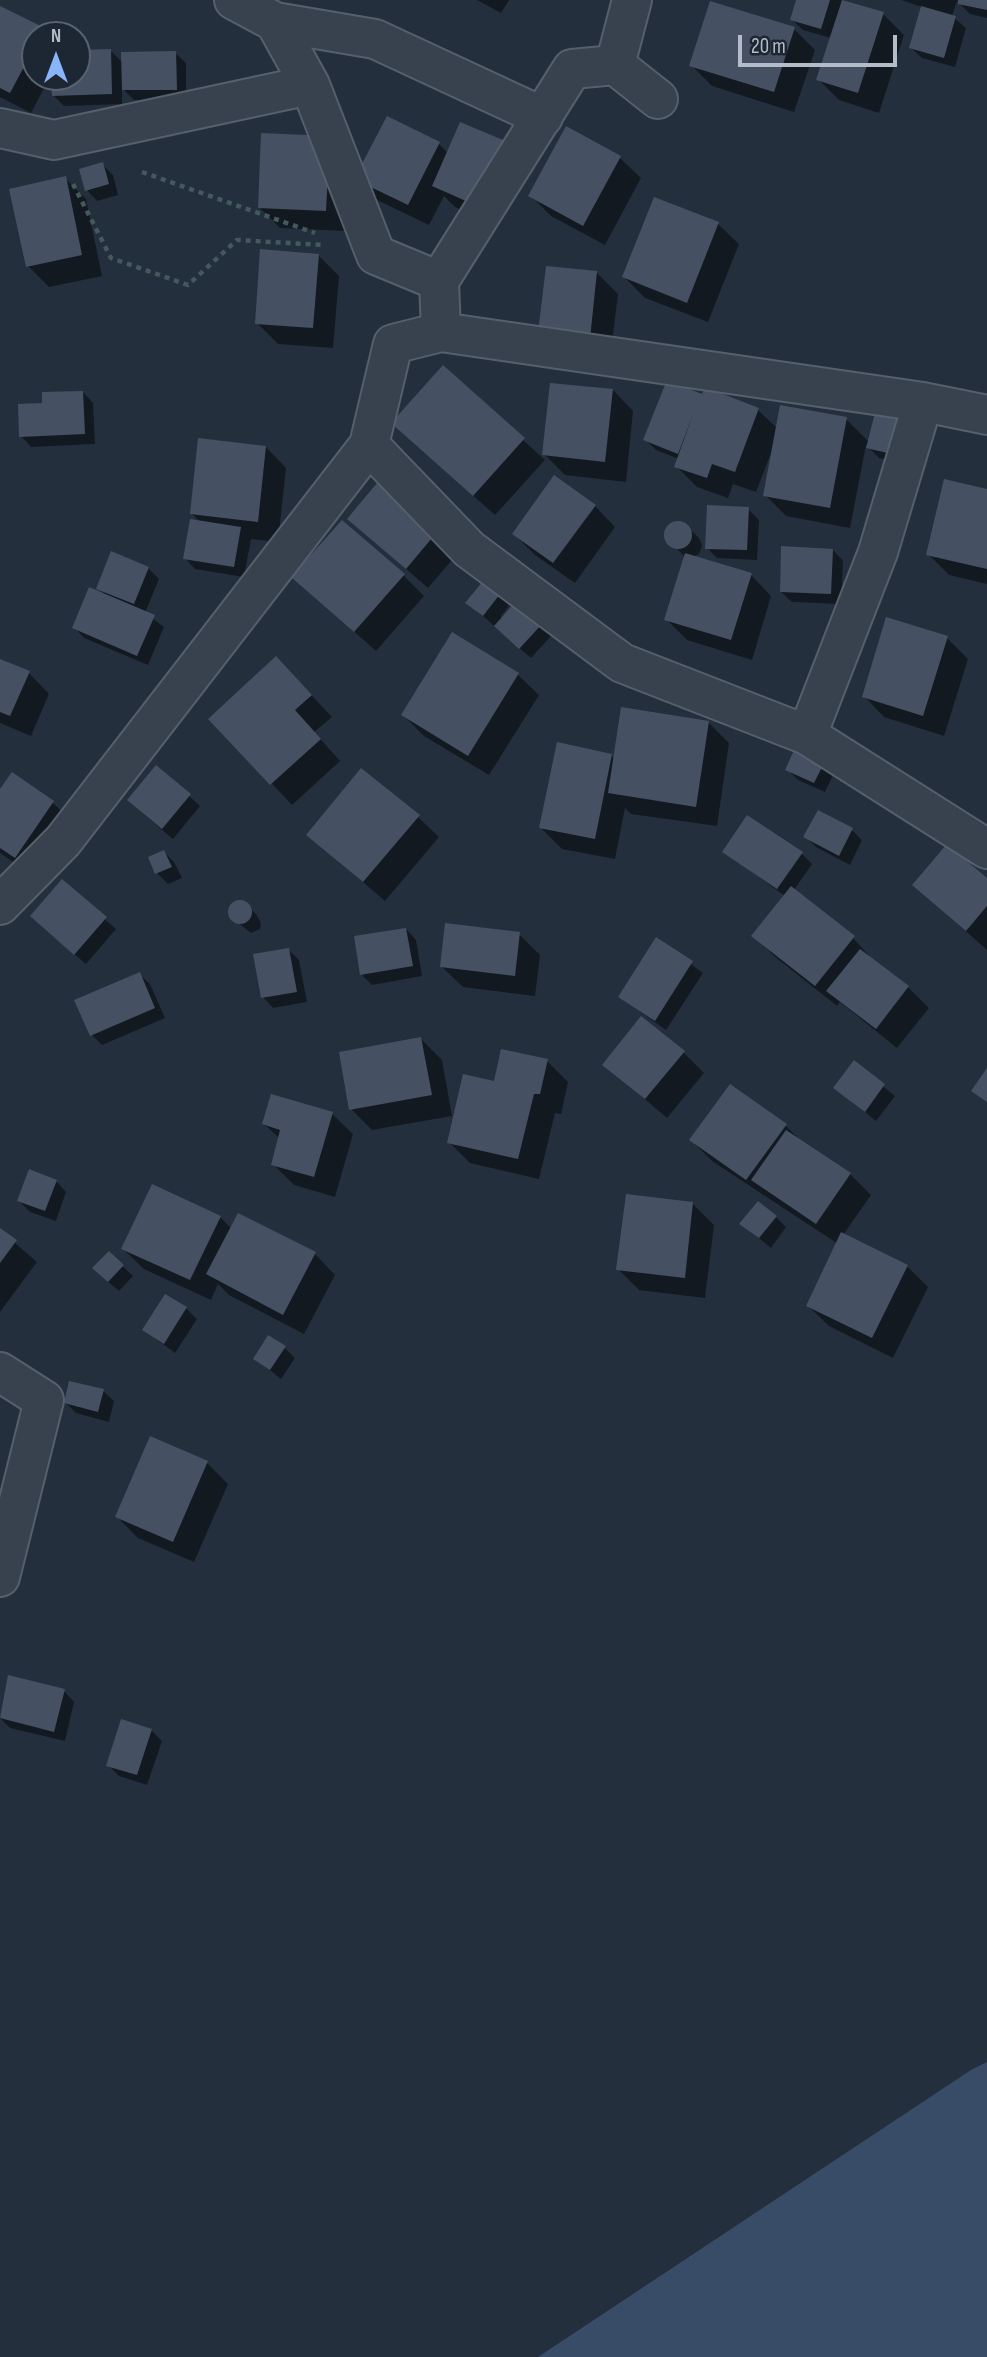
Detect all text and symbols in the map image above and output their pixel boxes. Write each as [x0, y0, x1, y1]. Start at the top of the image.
north arrow [21, 21, 91, 91]
scale bar [742, 21, 901, 65]
text: N [51, 25, 61, 48]
text: 20 m [751, 34, 786, 59]

